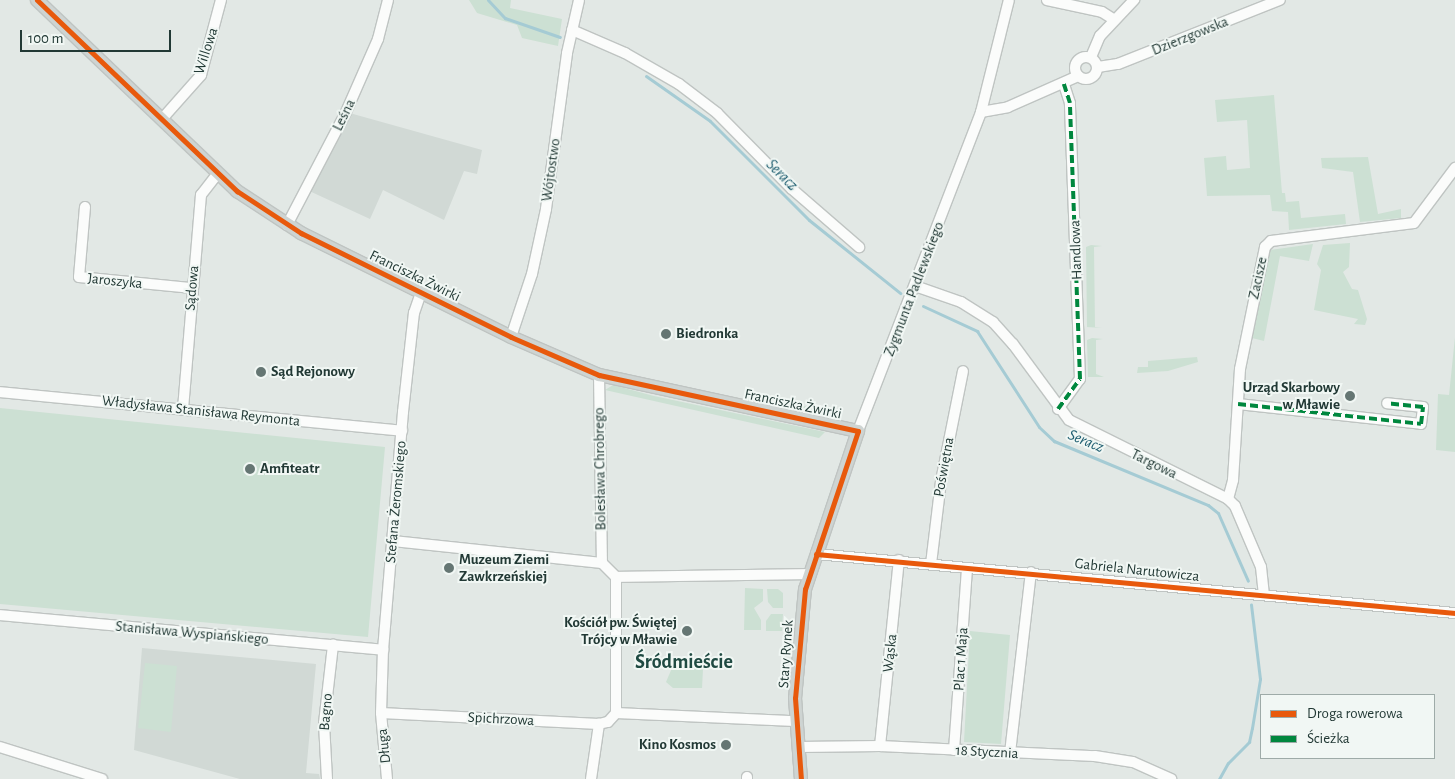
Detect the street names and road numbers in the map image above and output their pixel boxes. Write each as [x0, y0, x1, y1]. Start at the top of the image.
street label: Dzierzgowska [1149, 12, 1231, 60]
street label: Willowa [190, 25, 222, 77]
street label: Leśna [329, 96, 359, 134]
street label: Wójtostwo [538, 137, 564, 203]
street label: Zygmunta Padlewskiego [880, 219, 948, 359]
street label: Handlowa [1066, 220, 1086, 280]
street label: Franciszka Żwirki [367, 246, 463, 306]
street label: Zacisze [1245, 255, 1271, 301]
street label: Sądowa [181, 265, 203, 311]
street label: Jaroszyka [87, 269, 143, 293]
street label: Franciszka Żwirki [743, 385, 843, 423]
street label: Władysława Stanisława Reymonta [101, 392, 301, 430]
street label: Bolesława Chrobrego [590, 407, 610, 531]
street label: Poświętna [930, 436, 958, 498]
street label: Stefana Żeromskiego [382, 440, 410, 564]
street label: Targowa [1128, 445, 1180, 483]
street label: Gabriela Narutowicza [1074, 554, 1200, 586]
street label: Stanisława Wyspiańskiego [115, 617, 269, 649]
street label: Stary Rynek [775, 619, 797, 689]
street label: Plac 1 Maja [950, 627, 972, 691]
street label: Wąska [879, 633, 901, 673]
street label: Bagno [315, 693, 337, 731]
street label: Spichrzowa [467, 708, 535, 730]
street label: Długa [373, 728, 395, 764]
street label: 18 Stycznia [955, 741, 1019, 763]

